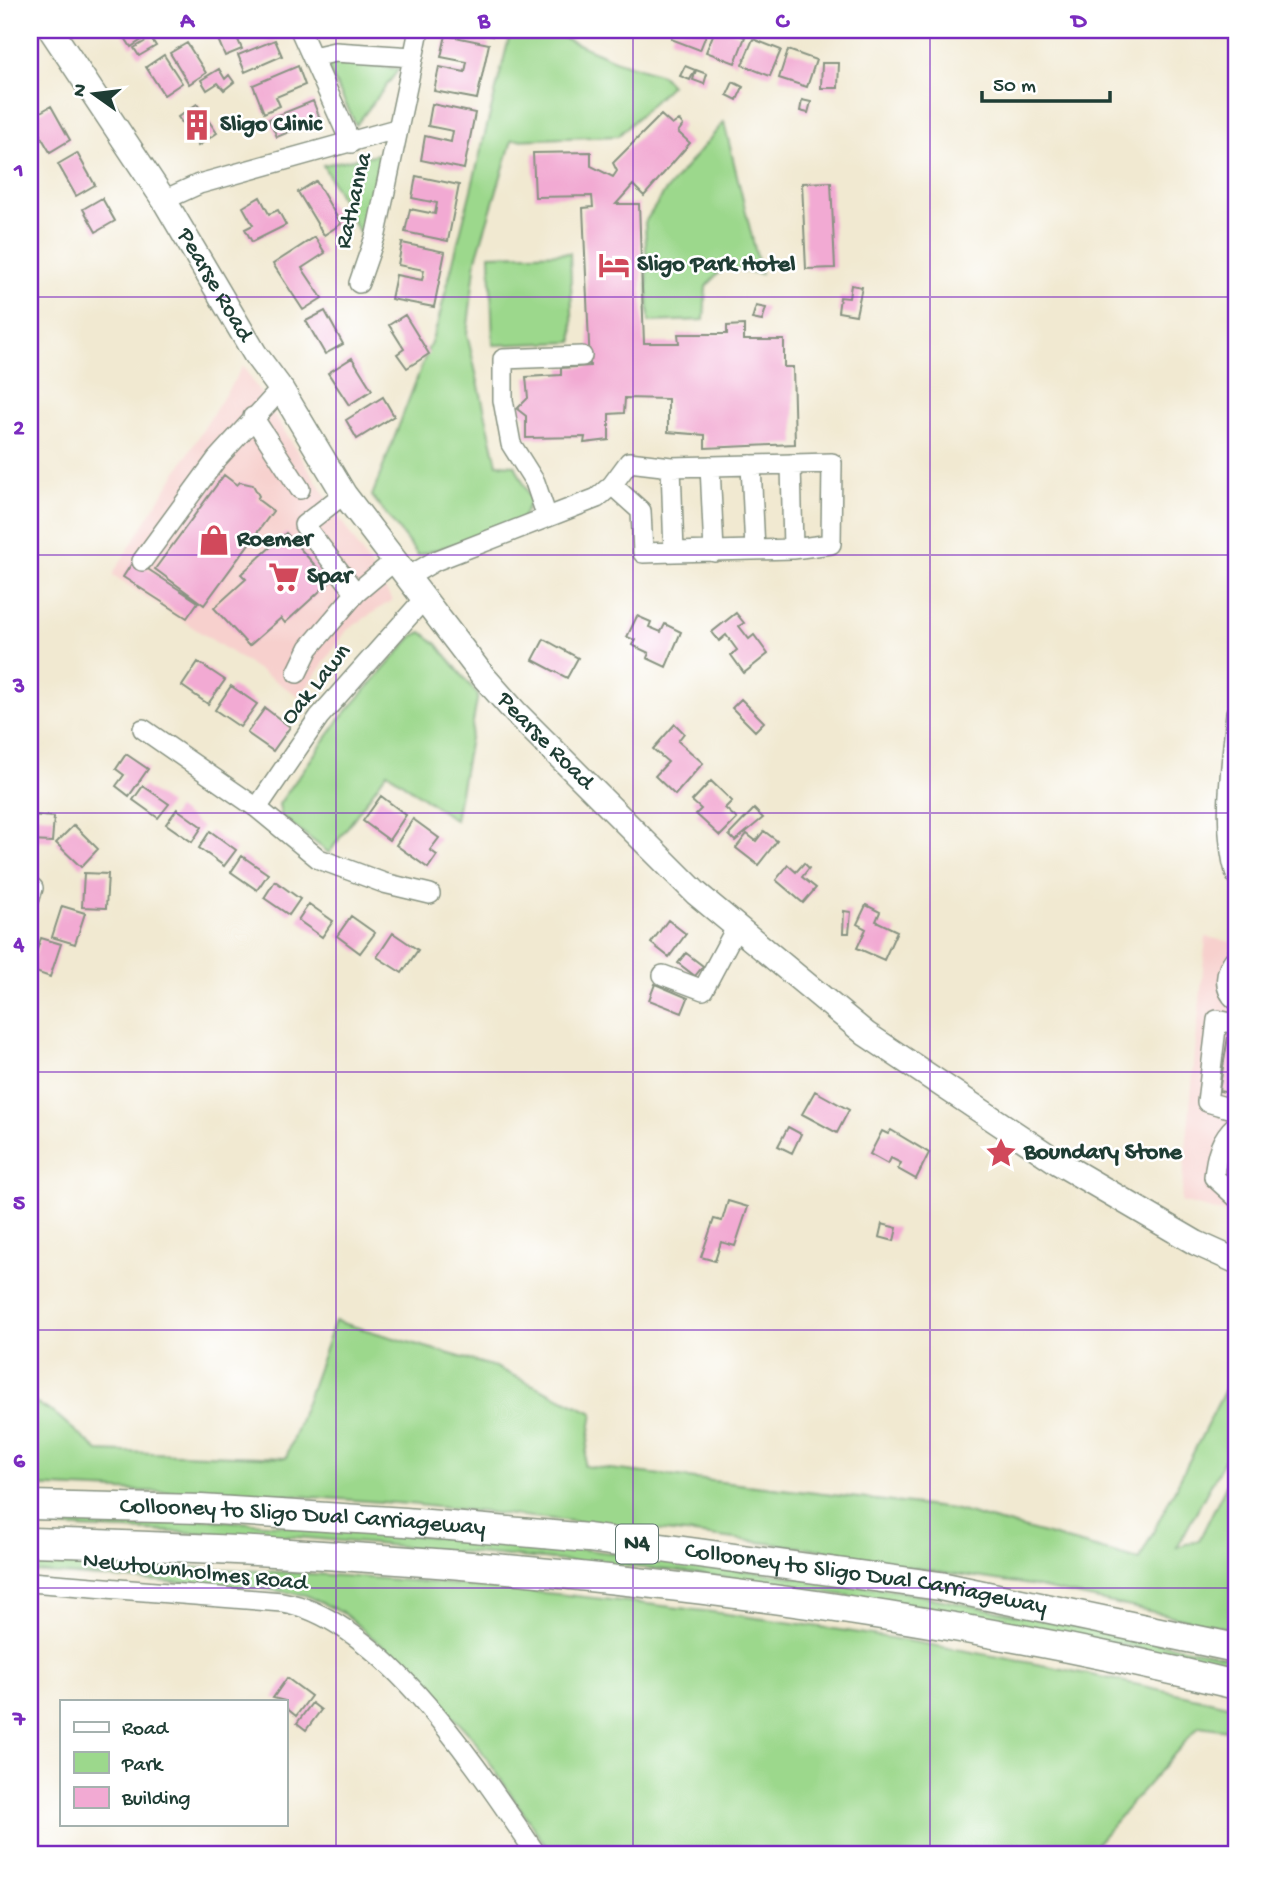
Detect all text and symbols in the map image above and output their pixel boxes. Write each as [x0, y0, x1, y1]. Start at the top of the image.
text: A [179, 9, 195, 36]
text: B [477, 9, 491, 36]
text: C [776, 9, 791, 36]
text: D [1070, 9, 1088, 36]
north arrow [60, 60, 130, 130]
scale bar [982, 60, 1110, 104]
text: 50 m [993, 75, 1036, 100]
text: N [68, 82, 94, 100]
building icon: Sligo Clinic [180, 108, 214, 142]
place label: Sligo Clinic [220, 111, 324, 140]
street label: Rathanna [330, 149, 380, 252]
text: 1 [13, 158, 24, 185]
street label: Pearse Road [169, 222, 260, 349]
hotel icon: Sligo Park Hotel [597, 248, 631, 282]
place label: Sligo Park Hotel [637, 251, 795, 280]
text: 2 [13, 416, 25, 443]
shop icon: Roemer [197, 523, 231, 557]
place label: Roemer [236, 526, 315, 555]
supermarket icon: Spar [267, 560, 301, 594]
place label: Spar [307, 563, 354, 592]
street label: Oak Lawn [275, 638, 359, 732]
text: 3 [12, 674, 25, 701]
street label: Pearse Road [489, 685, 601, 798]
text: 4 [13, 932, 25, 959]
place icon: Boundary Stone [984, 1136, 1018, 1170]
place label: Boundary Stone [1023, 1139, 1184, 1168]
text: 5 [13, 1191, 25, 1218]
text: 6 [13, 1449, 26, 1476]
street label: Collooney to Sligo Dual Carriageway [119, 1493, 487, 1544]
road number: N4 [616, 1525, 658, 1564]
street label: Collooney to Sligo Dual Carriageway [683, 1537, 1050, 1623]
street label: Newtownholmes Road [81, 1547, 311, 1599]
legend [60, 1700, 287, 1826]
text: 7 [12, 1707, 26, 1734]
text: Road [122, 1718, 170, 1743]
text: Park [121, 1754, 165, 1779]
text: Building [121, 1788, 191, 1813]

